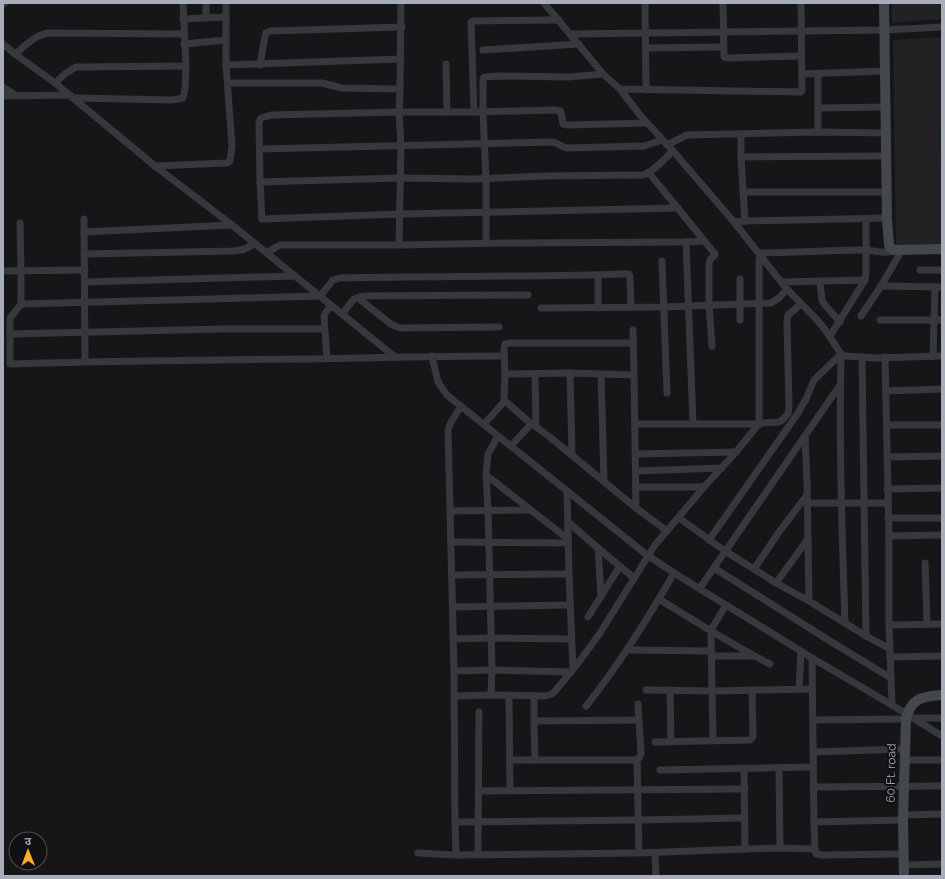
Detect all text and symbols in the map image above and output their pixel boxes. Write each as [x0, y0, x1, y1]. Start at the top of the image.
street label: 60 Ft. road [883, 743, 899, 803]
north arrow [8, 831, 48, 871]
text: उ [25, 835, 32, 848]

